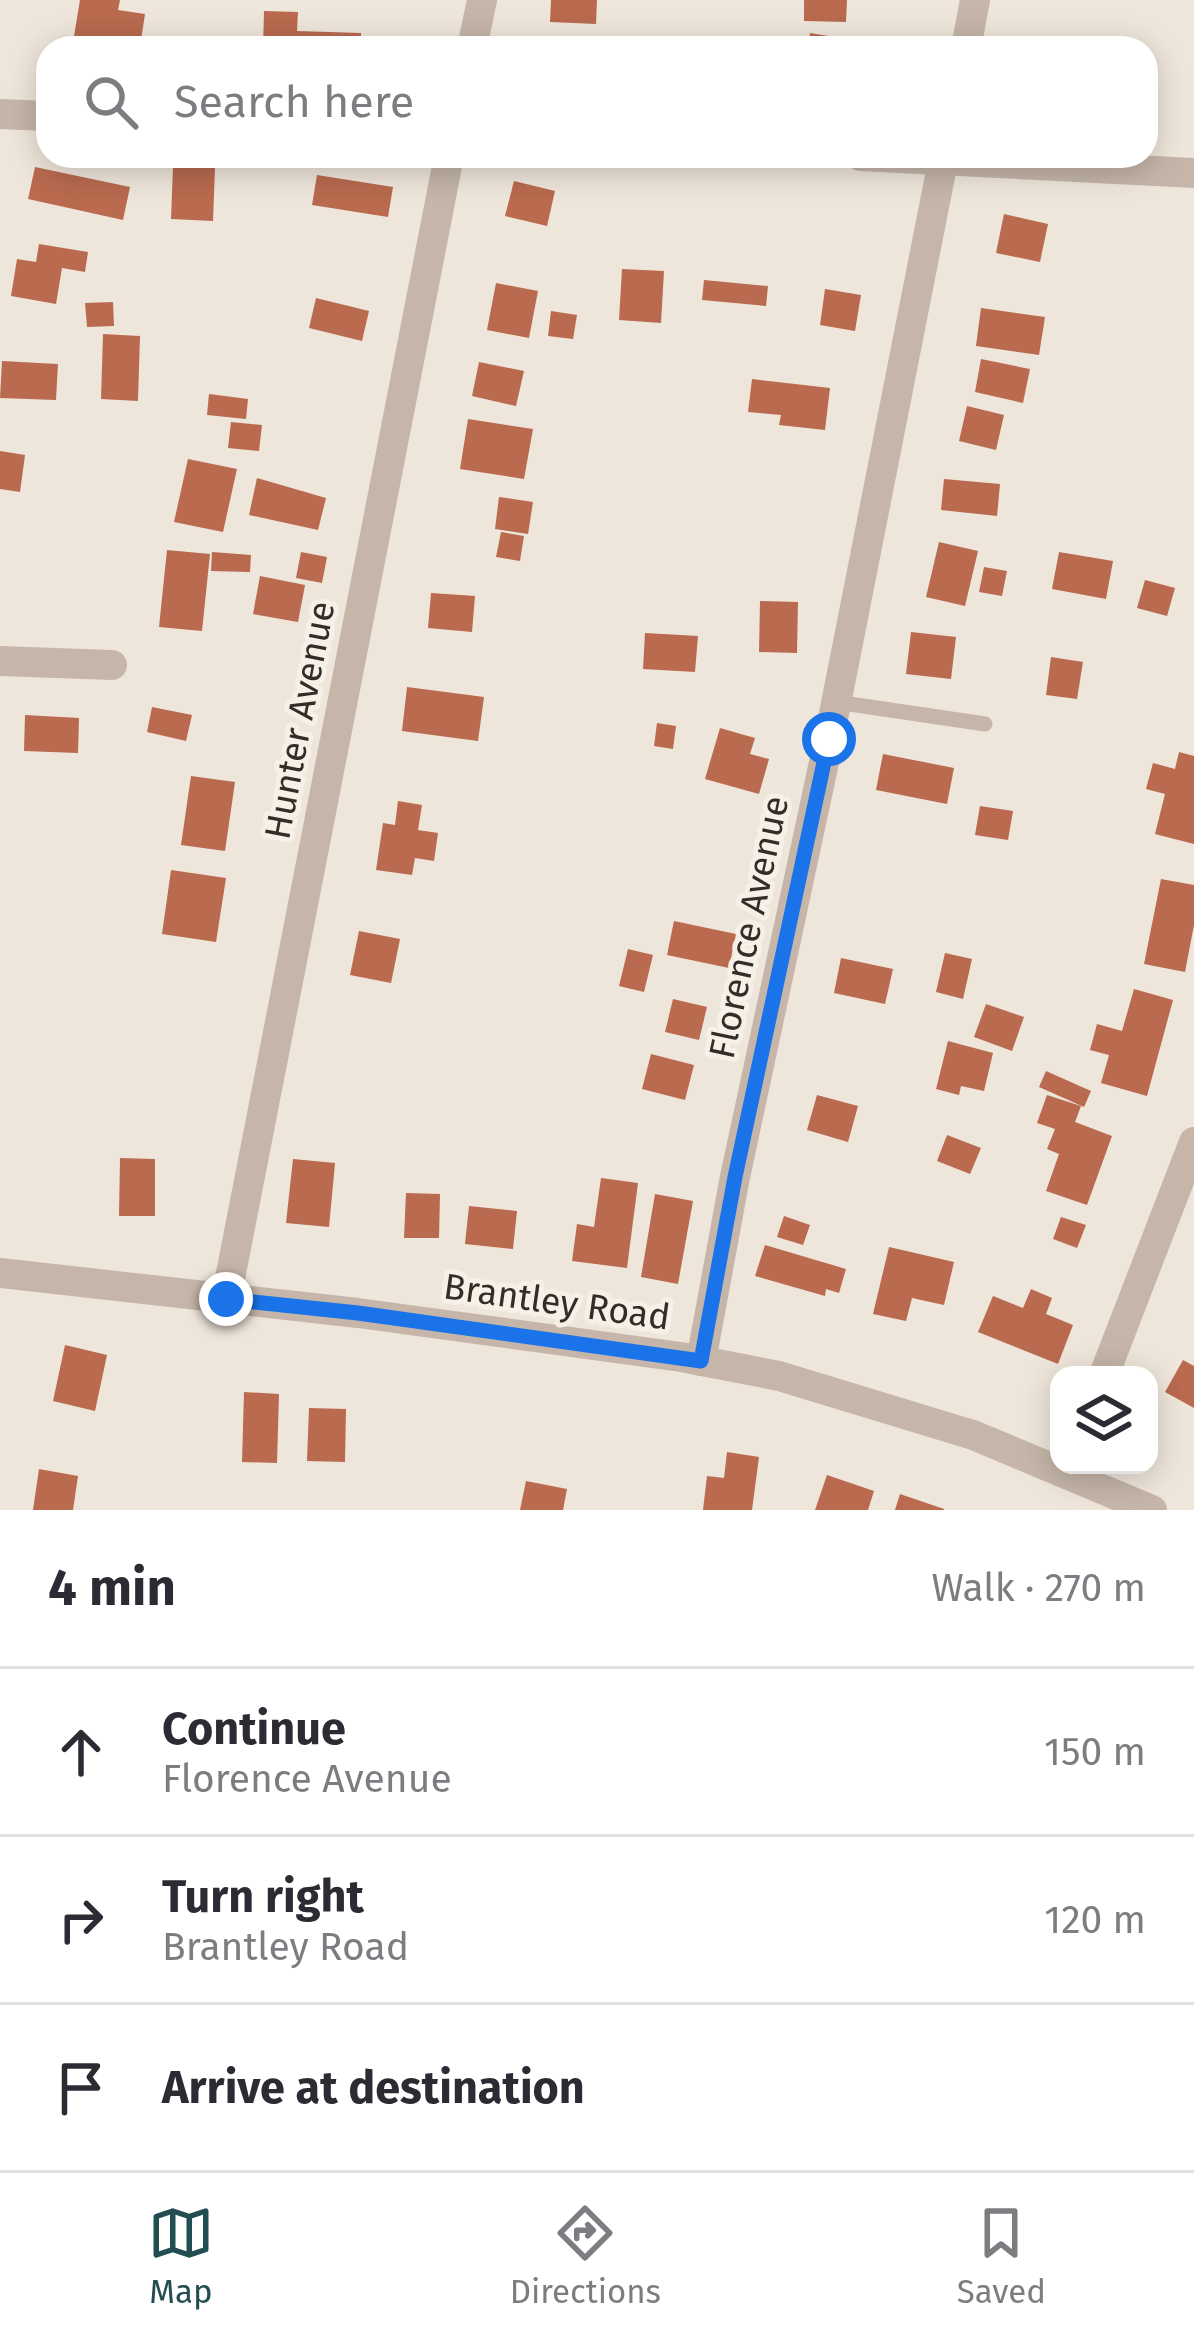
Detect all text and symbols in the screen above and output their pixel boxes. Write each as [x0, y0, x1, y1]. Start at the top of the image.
search box [36, 36, 1158, 168]
icon: search [78, 69, 144, 135]
text: Search here [174, 75, 414, 129]
street label: Hunter Avenue [255, 597, 345, 843]
route start [802, 712, 856, 766]
street label: Florence Avenue [700, 792, 798, 1063]
street label: Brantley Road [441, 1264, 673, 1340]
route end [199, 1272, 253, 1326]
map controls [1050, 1366, 1158, 1474]
button: layers [1050, 1366, 1158, 1474]
text: 4 min [48, 1557, 176, 1619]
text: Walk · 270 m [931, 1565, 1146, 1611]
text: Continue [162, 1702, 346, 1756]
icon: ahead [48, 1719, 114, 1785]
text: 150 m [1044, 1729, 1146, 1775]
text: Florence Avenue [162, 1756, 452, 1802]
text: Turn right [162, 1870, 364, 1924]
icon: right [48, 1887, 114, 1953]
text: 120 m [1044, 1897, 1146, 1943]
text: Brantley Road [162, 1924, 409, 1970]
icon: arrive [48, 2055, 114, 2121]
text: Arrive at destination [162, 2061, 585, 2115]
tab: Map [148, 2200, 214, 2312]
tab: Directions [510, 2200, 661, 2312]
tab: Saved [957, 2200, 1046, 2312]

